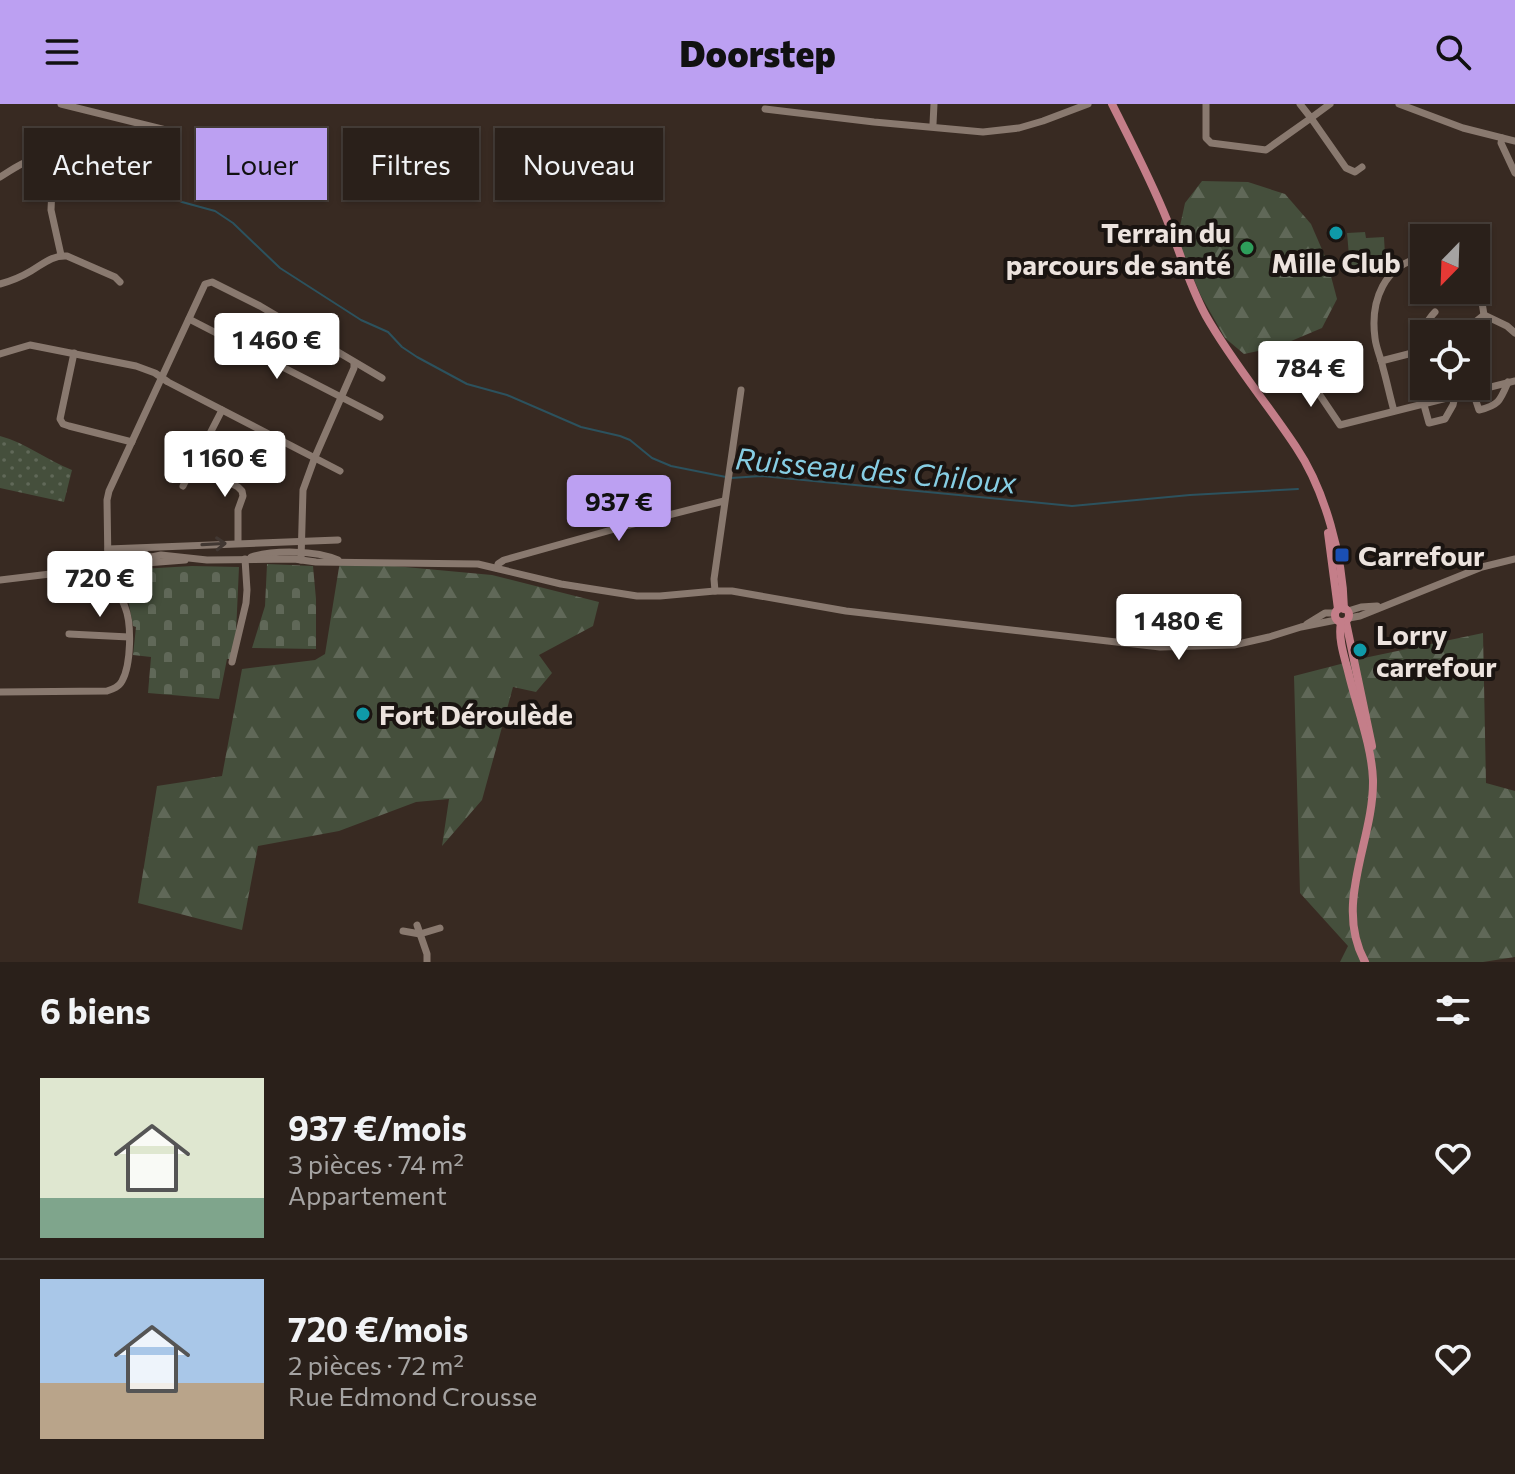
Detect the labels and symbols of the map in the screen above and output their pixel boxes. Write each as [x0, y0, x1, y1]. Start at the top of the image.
place label: Terrain du parcours de santé [1006, 215, 1231, 281]
marker: Mille Club [1327, 224, 1345, 242]
north arrow [1410, 224, 1490, 304]
marker: Terrain du parcours de santé [1238, 239, 1256, 257]
place label: Mille Club [1271, 245, 1401, 279]
pin: 1 460 € [203, 313, 351, 381]
pin: 784 € [1255, 341, 1367, 409]
pin: 1 160 € [151, 431, 299, 499]
water label: Ruisseau des Chiloux [734, 438, 1019, 500]
pin: 937 € [563, 475, 675, 543]
one-way arrow [200, 537, 227, 552]
place label: Carrefour [1358, 538, 1485, 572]
marker: Carrefour [1333, 546, 1351, 564]
pin: 720 € [44, 551, 156, 619]
pin: 1 480 € [1105, 594, 1253, 662]
place label: Lorry carrefour [1376, 617, 1497, 683]
marker: Lorry carrefour [1351, 641, 1369, 659]
place label: Fort Déroulède [379, 697, 573, 731]
marker: Fort Déroulède [354, 705, 372, 723]

